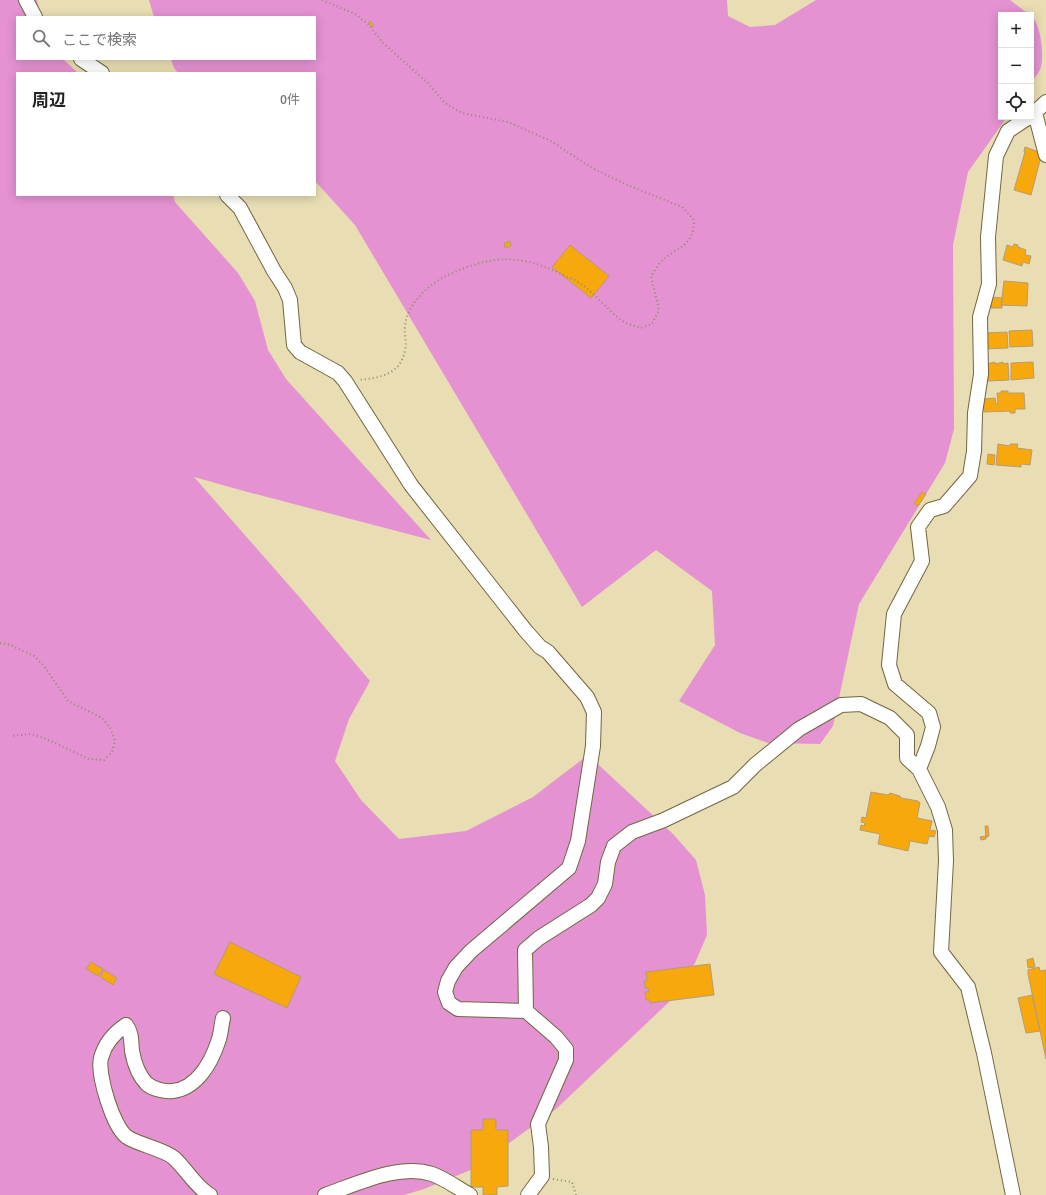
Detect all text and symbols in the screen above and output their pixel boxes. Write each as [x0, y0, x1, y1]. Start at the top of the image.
map controls [998, 12, 1034, 120]
button: + [998, 12, 1034, 48]
search box [16, 16, 316, 60]
icon: search [30, 27, 52, 49]
text: ここで検索 [62, 31, 137, 49]
button: − [998, 48, 1034, 84]
button: locate [998, 84, 1034, 120]
text: 周辺 [32, 90, 66, 111]
text: 0件 [280, 92, 300, 108]

